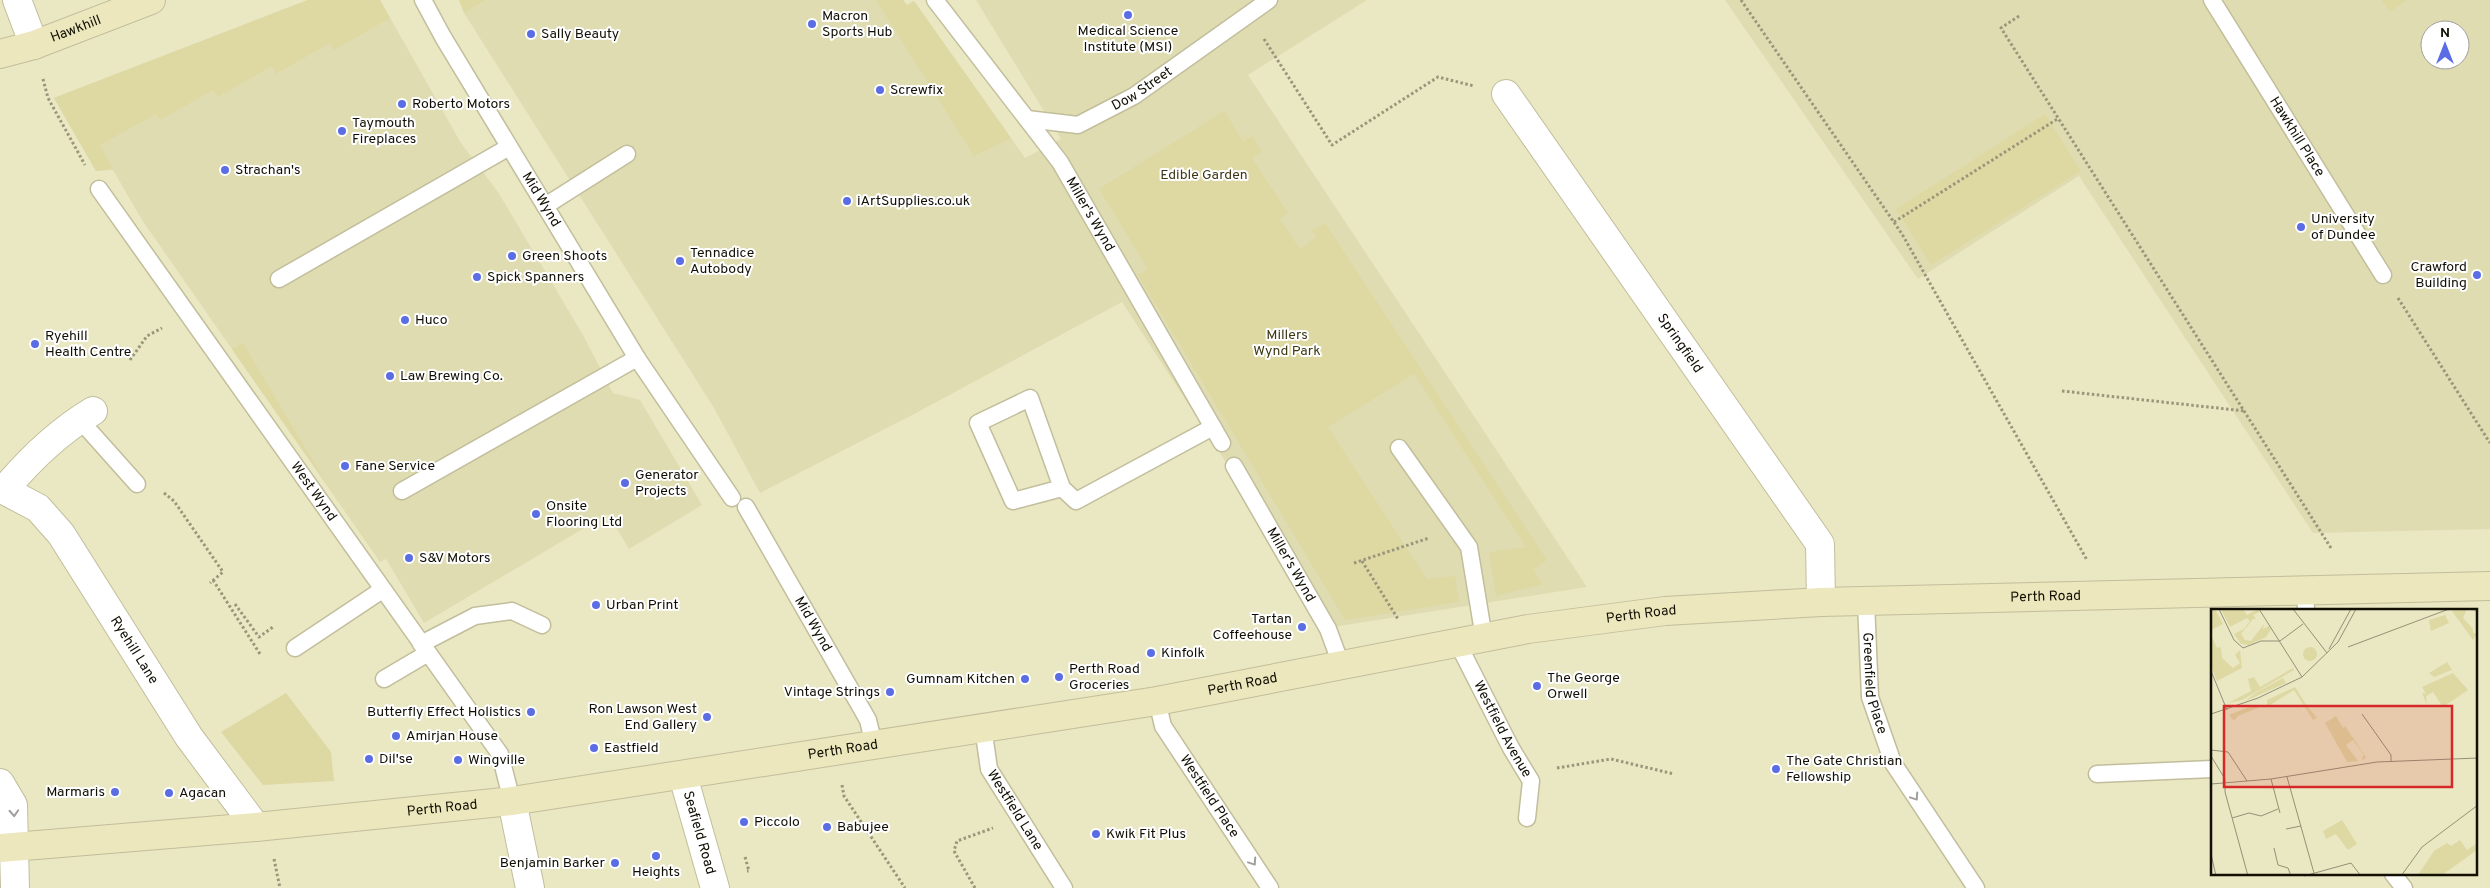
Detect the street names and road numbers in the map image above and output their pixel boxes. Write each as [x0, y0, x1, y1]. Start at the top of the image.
street label: Hawkhill [48, 11, 104, 46]
street label: Dow Street [1109, 63, 1176, 115]
street label: Hawkhill Place [2266, 94, 2328, 180]
street label: Mid Wynd [518, 169, 564, 230]
street label: Miller's Wynd [1062, 174, 1118, 255]
street label: Springfield [1653, 310, 1707, 376]
street label: West Wynd [287, 459, 341, 525]
street label: Miller's Wynd [1263, 525, 1319, 605]
street label: Perth Road [2010, 587, 2081, 606]
street label: Mid Wynd [791, 594, 836, 655]
street label: Perth Road [1605, 602, 1677, 627]
street label: Ryehill Lane [107, 613, 162, 687]
street label: Greenfield Place [1859, 632, 1891, 736]
street label: Perth Road [1206, 669, 1279, 699]
street label: Westfield Avenue [1470, 678, 1535, 781]
street label: Perth Road [807, 736, 879, 764]
street label: Westfield Place [1176, 752, 1243, 841]
street label: Westfield Lane [983, 767, 1047, 854]
street label: Seafield Road [679, 789, 719, 876]
street label: Perth Road [406, 796, 478, 820]

